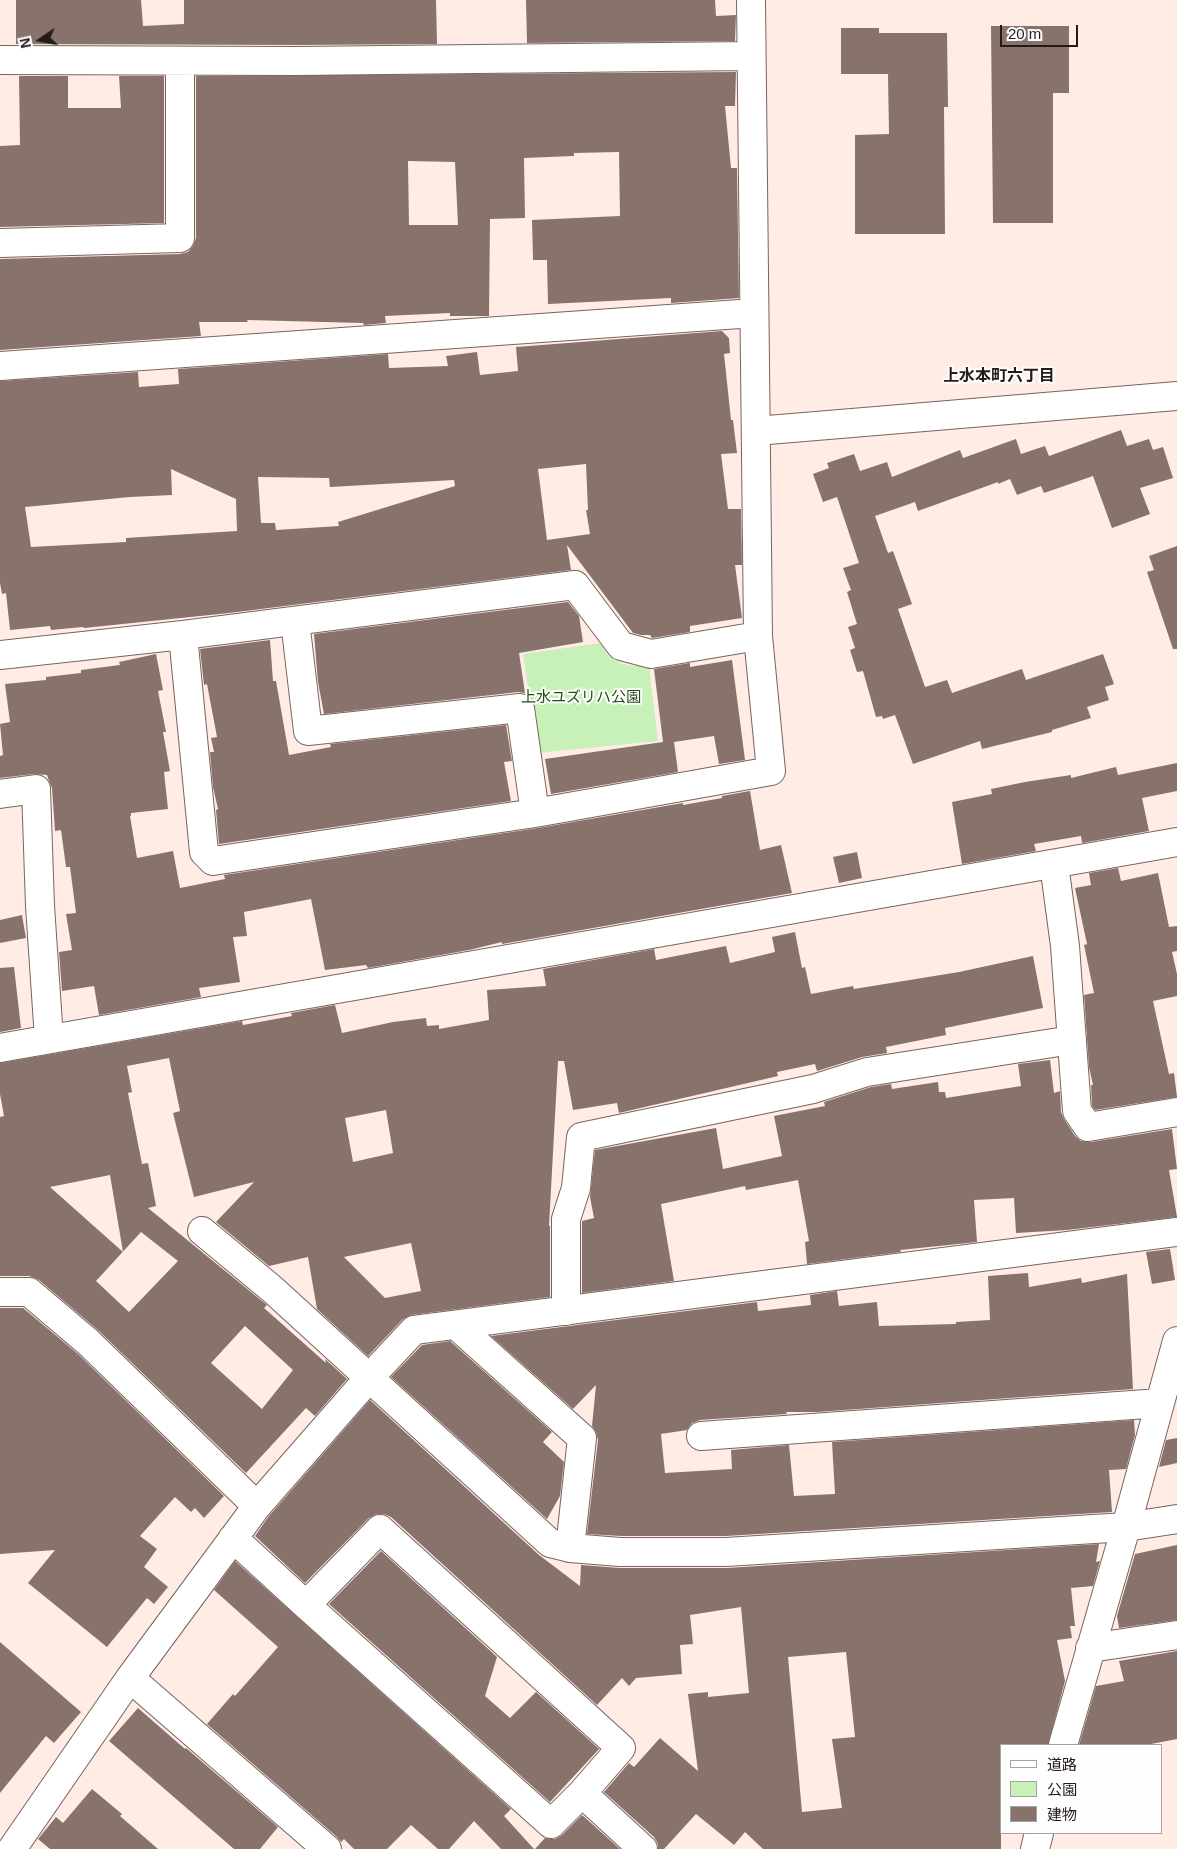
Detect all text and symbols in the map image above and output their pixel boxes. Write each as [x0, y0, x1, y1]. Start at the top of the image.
north arrow [15, 15, 65, 65]
scale bar [1002, 15, 1080, 47]
text: 20 m [1008, 25, 1041, 42]
text: N [16, 37, 34, 50]
district label: 上水本町六丁目 [943, 367, 1055, 387]
park label: 上水ユズリハ公園 [521, 689, 641, 707]
legend [1000, 1744, 1162, 1834]
text: 道路 [1047, 1756, 1077, 1773]
text: 公園 [1047, 1781, 1077, 1798]
text: 建物 [1047, 1806, 1077, 1823]

